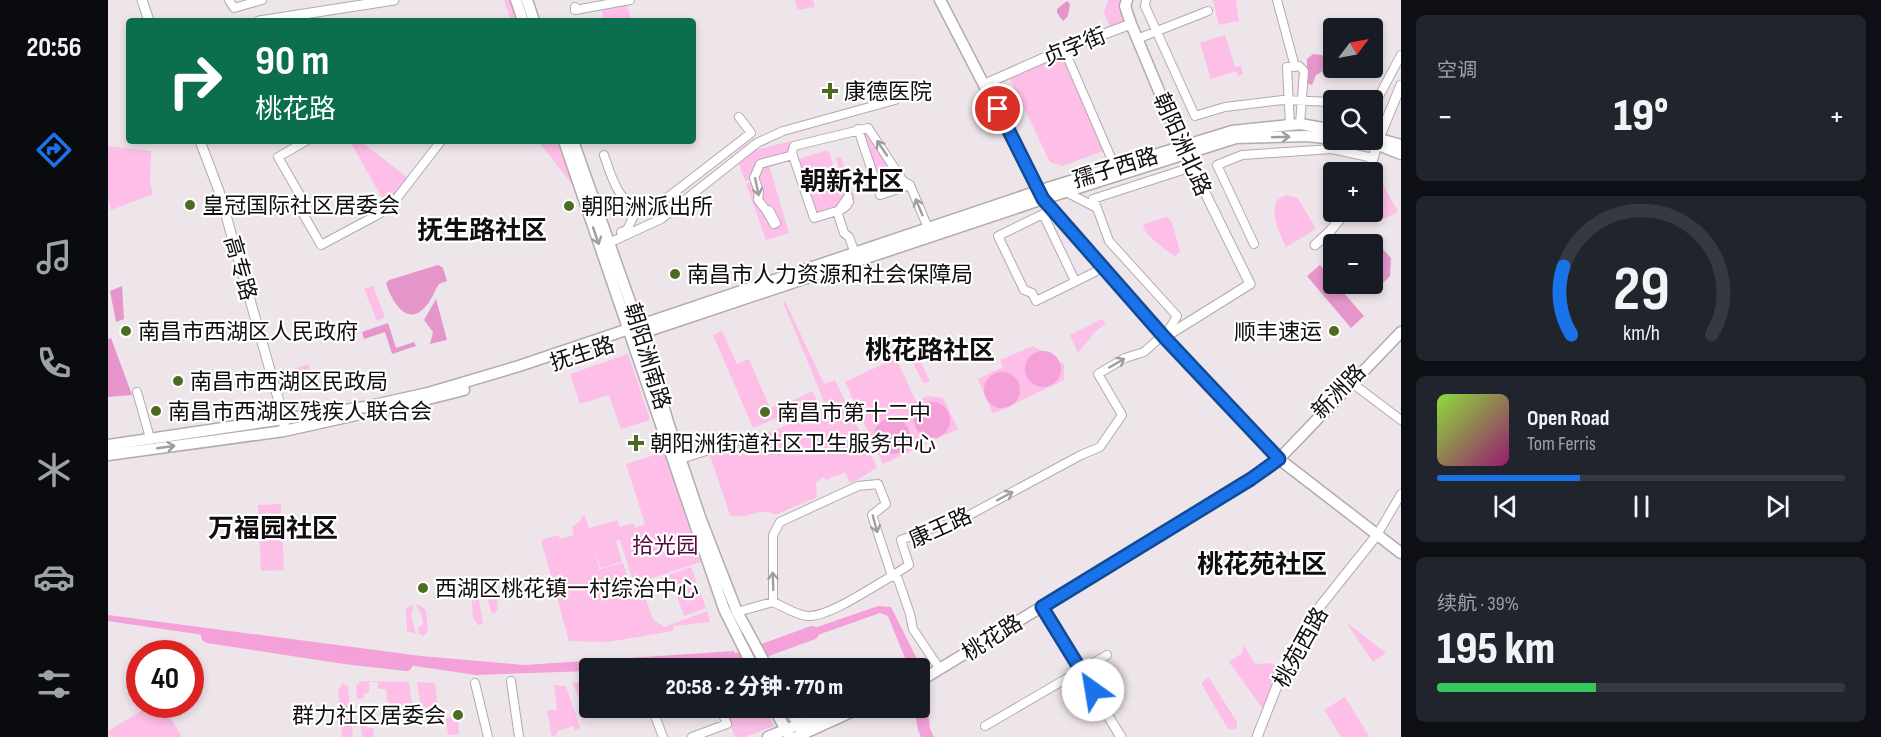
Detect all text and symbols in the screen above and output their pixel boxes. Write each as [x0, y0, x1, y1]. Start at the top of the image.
north arrow [1323, 18, 1383, 78]
map controls [1323, 18, 1383, 294]
street label: 贞字街 [1039, 23, 1110, 72]
text: 20:56 [27, 32, 81, 64]
text: 90 m [255, 36, 329, 87]
icon: right [156, 42, 234, 120]
text: 空调 [1437, 59, 1477, 83]
place label: 康德医院 [844, 79, 932, 106]
marker: 康德医院 [821, 82, 839, 100]
pin [972, 83, 1023, 134]
street label: 朝阳洲北路 [1147, 89, 1216, 200]
text: 19° [1614, 89, 1668, 144]
button: search [1323, 90, 1383, 150]
icon: arrive [981, 92, 1014, 125]
text: 桃花路 [255, 94, 336, 126]
text: − [1437, 97, 1453, 137]
text: + [1829, 97, 1845, 137]
icon: directions [33, 129, 75, 171]
one-way arrow [1271, 131, 1291, 143]
one-way arrow [876, 140, 888, 157]
street label: 孺子西路 [1069, 143, 1161, 194]
button: + [1323, 162, 1383, 222]
district label: 朝新社区 [800, 167, 904, 198]
one-way arrow [751, 177, 763, 196]
place label: 皇冠国际社区居委会 [202, 193, 400, 220]
place label: 朝阳洲派出所 [581, 194, 713, 221]
marker: 皇冠国际社区居委会 [183, 198, 197, 212]
one-way arrow [913, 198, 924, 216]
marker: 朝阳洲派出所 [562, 199, 576, 213]
district label: 抚生路社区 [417, 216, 547, 247]
one-way arrow [591, 226, 602, 245]
street label: 高专路 [217, 233, 262, 304]
button: − [1323, 234, 1383, 294]
icon: music [33, 236, 75, 278]
text: 29 [1613, 253, 1669, 328]
place label: 南昌市人力资源和社会保障局 [687, 262, 973, 289]
marker: 南昌市人力资源和社会保障局 [668, 267, 682, 281]
street label: 朝阳洲南路 [618, 300, 676, 413]
place label: 南昌市西湖区人民政府 [138, 319, 358, 346]
place label: 顺丰速运 [1234, 319, 1322, 346]
text: km/h [1622, 322, 1660, 347]
marker: 南昌市西湖区人民政府 [119, 324, 133, 338]
marker: 顺丰速运 [1327, 324, 1341, 338]
street label: 抚生路 [547, 331, 618, 377]
district label: 桃花路社区 [865, 336, 995, 367]
icon: phone [33, 342, 75, 384]
one-way arrow [1108, 356, 1125, 368]
street label: 新洲路 [1306, 359, 1372, 425]
place label: 南昌市西湖区民政局 [190, 369, 388, 396]
marker: 南昌市西湖区民政局 [171, 374, 185, 388]
place label: 南昌市西湖区残疾人联合会 [168, 399, 432, 426]
place label: 南昌市第十二中 [777, 400, 931, 427]
marker: 南昌市西湖区残疾人联合会 [149, 404, 163, 418]
marker: 南昌市第十二中 [758, 405, 772, 419]
text: Open Road [1527, 405, 1609, 432]
place label: 朝阳洲街道社区卫生服务中心 [650, 431, 936, 458]
text: Tom Ferris [1527, 432, 1596, 456]
marker: 朝阳洲街道社区卫生服务中心 [627, 434, 645, 452]
one-way arrow [156, 441, 175, 452]
icon: climate [33, 449, 75, 491]
one-way arrow [995, 490, 1013, 501]
icon: previous [1489, 490, 1522, 523]
icon: pause [1625, 490, 1658, 523]
icon: next [1761, 490, 1794, 523]
street label: 康王路 [905, 503, 976, 554]
district label: 万福园社区 [208, 514, 338, 545]
one-way arrow [870, 514, 882, 533]
park label: 拾光园 [632, 533, 698, 560]
district label: 桃花苑社区 [1197, 550, 1327, 581]
icon: car [33, 556, 75, 598]
one-way arrow [767, 572, 778, 592]
place label: 西湖区桃花镇一村综治中心 [435, 576, 699, 603]
marker: 西湖区桃花镇一村综治中心 [416, 581, 430, 595]
text: 续航 · 39% [1437, 592, 1519, 616]
street label: 桃苑西路 [1268, 603, 1334, 693]
street label: 桃花路 [958, 609, 1028, 667]
text: 195 km [1437, 622, 1555, 677]
speed limit sign: 40 [126, 640, 204, 718]
position arrow [1061, 658, 1125, 722]
icon: filters [33, 663, 75, 705]
text: 20:58 · 2 分钟 · 770 m [666, 674, 843, 701]
place label: 群力社区居委会 [292, 703, 446, 730]
marker: 群力社区居委会 [451, 708, 465, 722]

